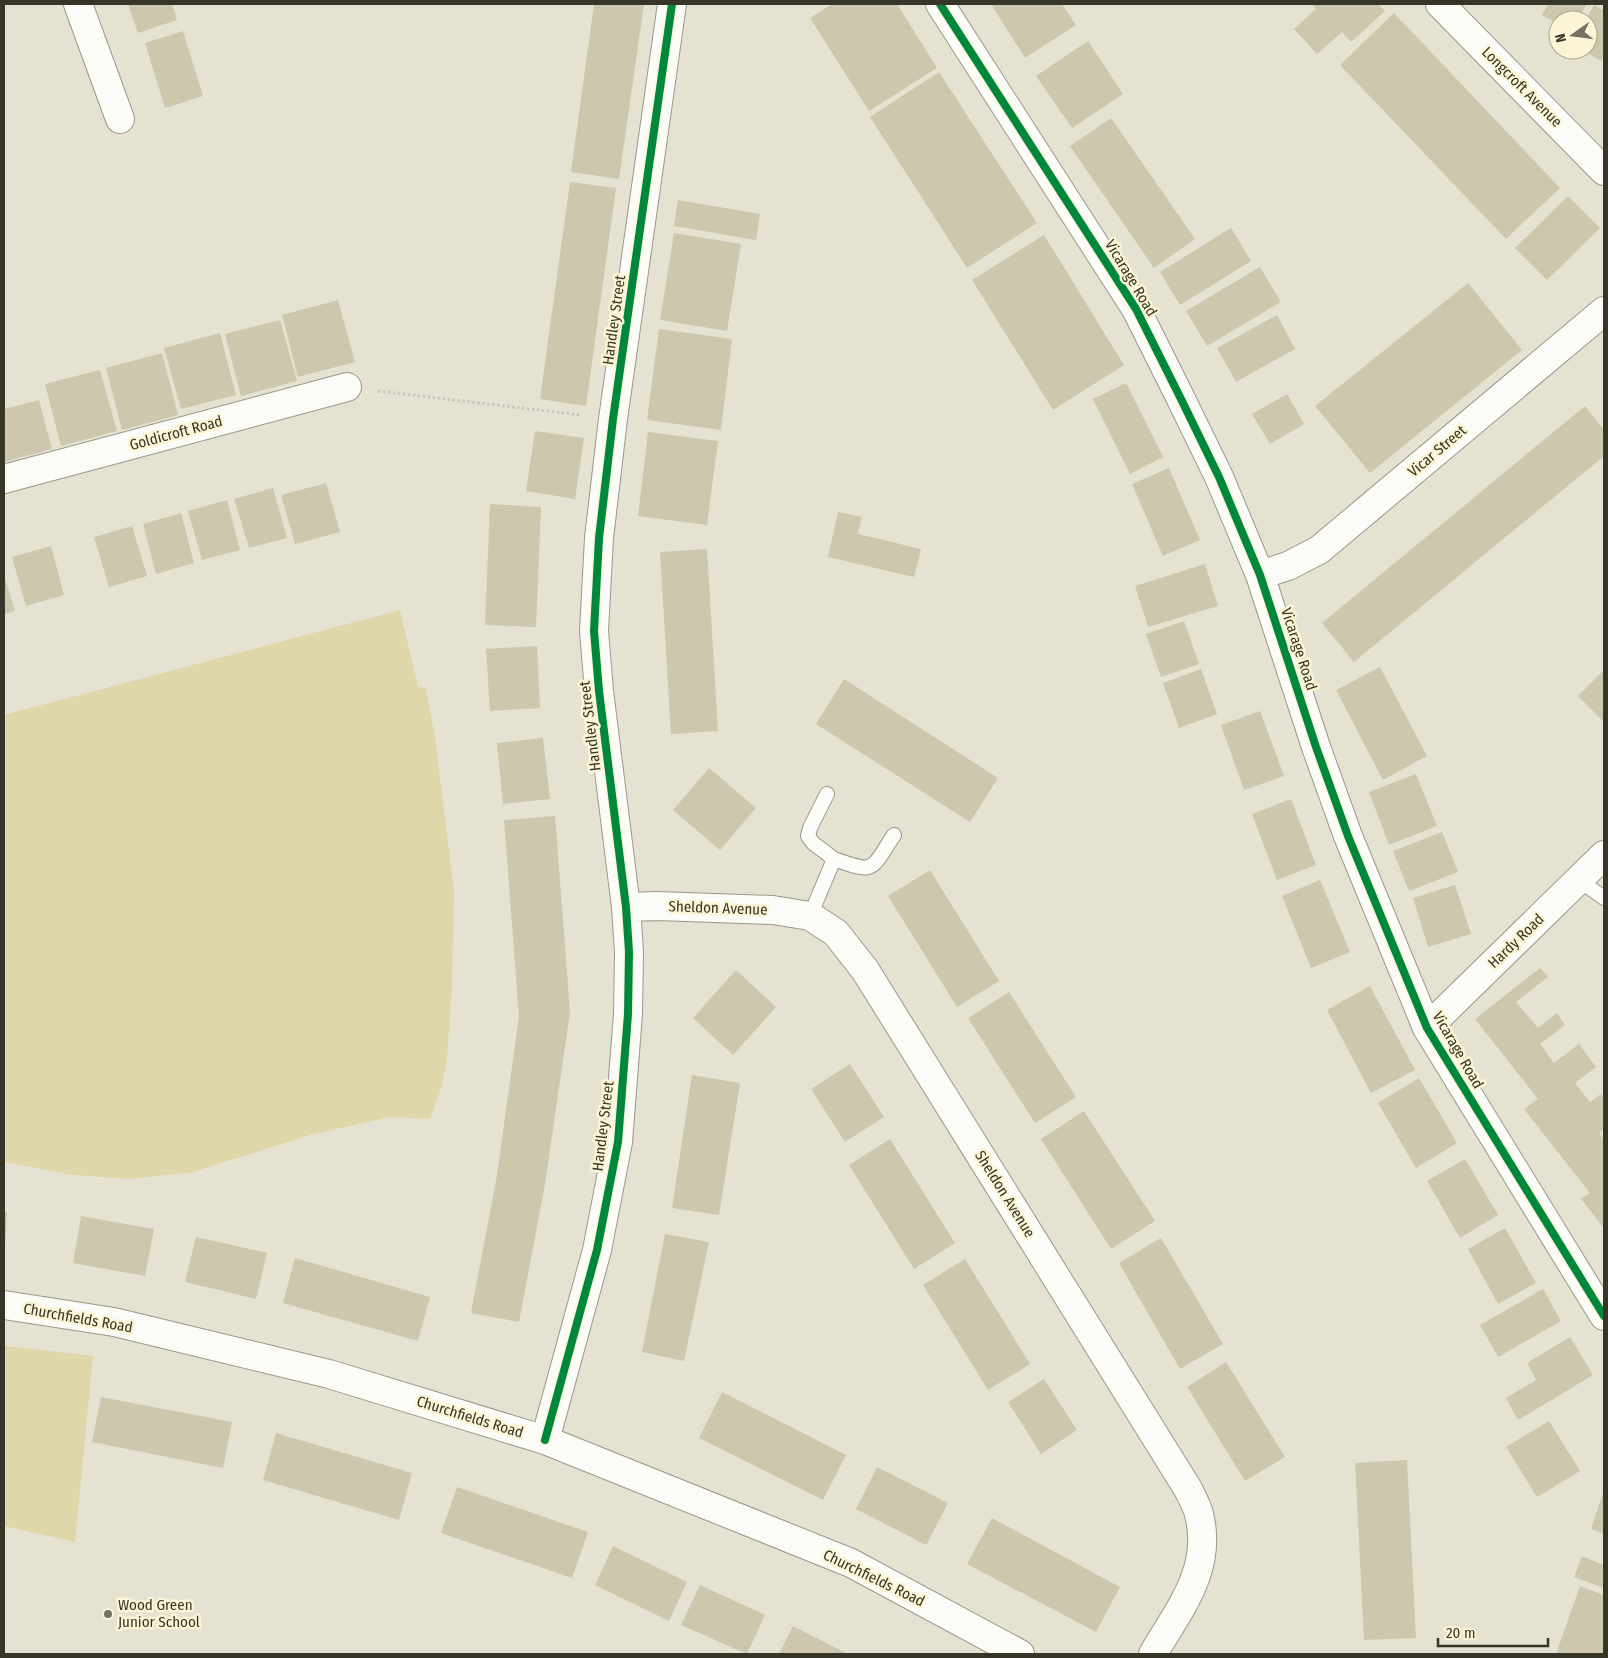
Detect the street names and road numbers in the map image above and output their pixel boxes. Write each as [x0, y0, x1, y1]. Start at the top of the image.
street label: Longcroft Avenue [1478, 43, 1566, 131]
street label: Vicarage Road [1101, 237, 1161, 319]
street label: Handley Street [599, 274, 629, 366]
street label: Goldicroft Road [128, 412, 224, 454]
street label: Vicar Street [1404, 421, 1470, 481]
street label: Vicarage Road [1277, 605, 1321, 693]
street label: Handley Street [576, 680, 604, 772]
street label: Sheldon Avenue [668, 897, 768, 919]
street label: Hardy Road [1484, 910, 1548, 972]
street label: Vicarage Road [1429, 1008, 1487, 1092]
street label: Handley Street [589, 1080, 617, 1172]
street label: Sheldon Avenue [971, 1147, 1039, 1241]
street label: Churchfields Road [22, 1300, 134, 1336]
street label: Churchfields Road [414, 1392, 526, 1442]
street label: Churchfields Road [820, 1546, 928, 1610]

